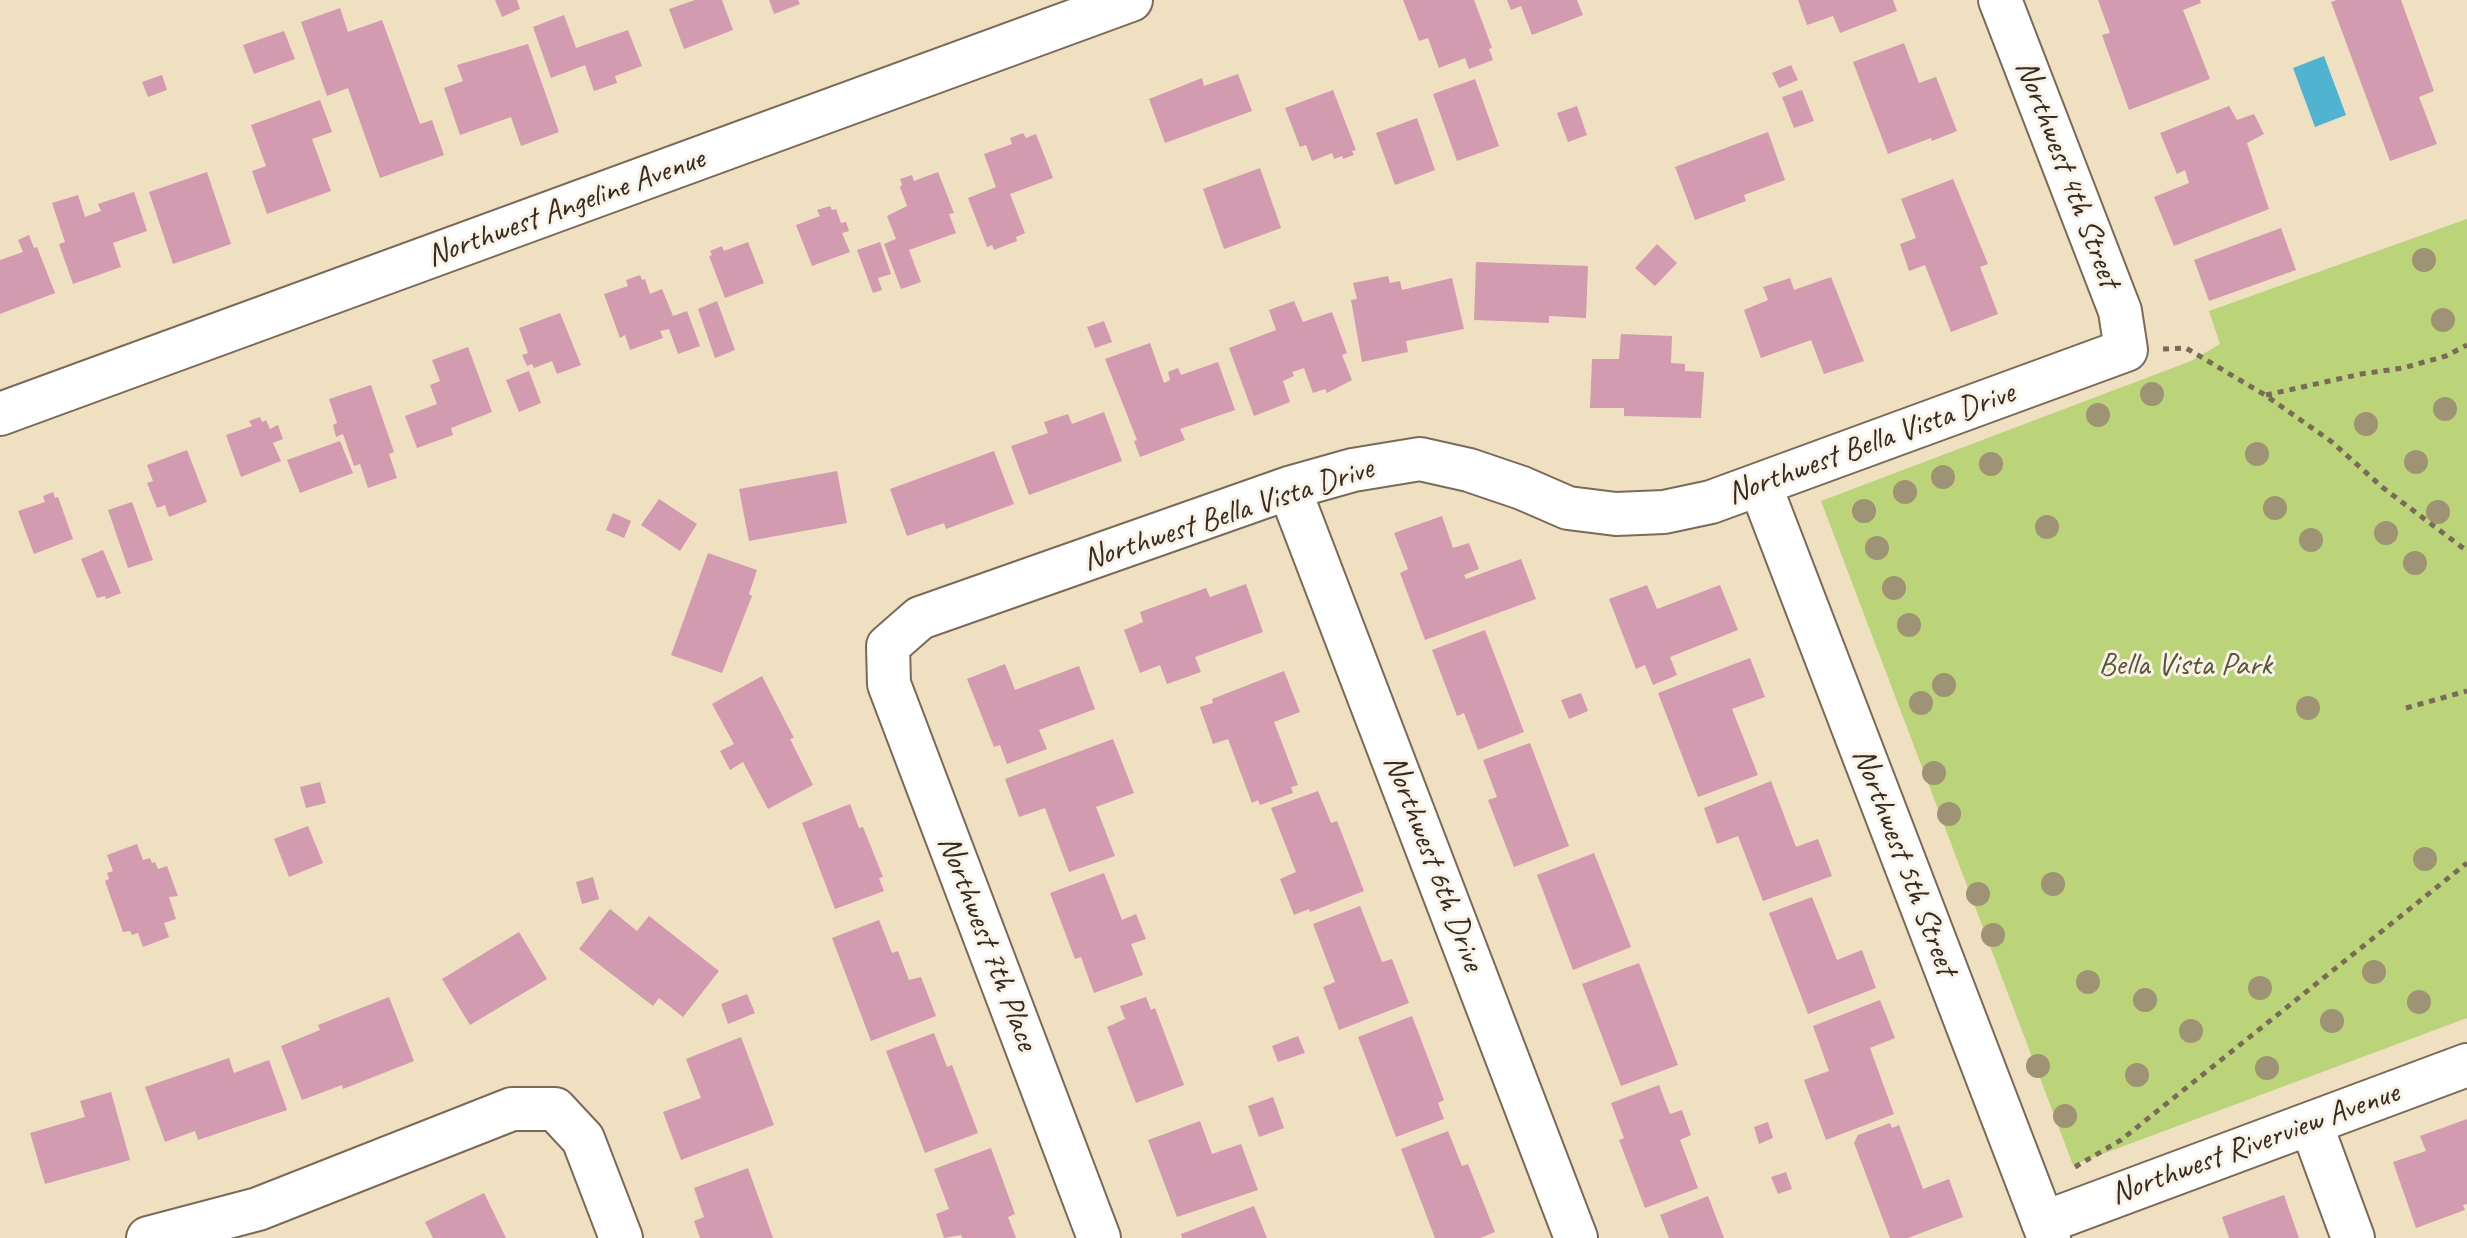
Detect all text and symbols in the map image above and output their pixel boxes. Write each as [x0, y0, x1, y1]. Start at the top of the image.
street label: Northwest 4th Street [2006, 55, 2128, 293]
street label: Northwest Angeline Avenue [422, 140, 710, 276]
street label: Northwest Bella Vista Drive [1722, 374, 2020, 514]
street label: Northwest Bella Vista Drive [1078, 450, 1378, 580]
park label: Bella Vista Park [2098, 647, 2272, 685]
street label: Northwest 5th Street [1843, 743, 1965, 981]
street label: Northwest 6th Drive [1374, 750, 1492, 976]
street label: Northwest 7th Place [928, 830, 1046, 1056]
street label: Northwest Riverview Avenue [2106, 1074, 2404, 1214]

